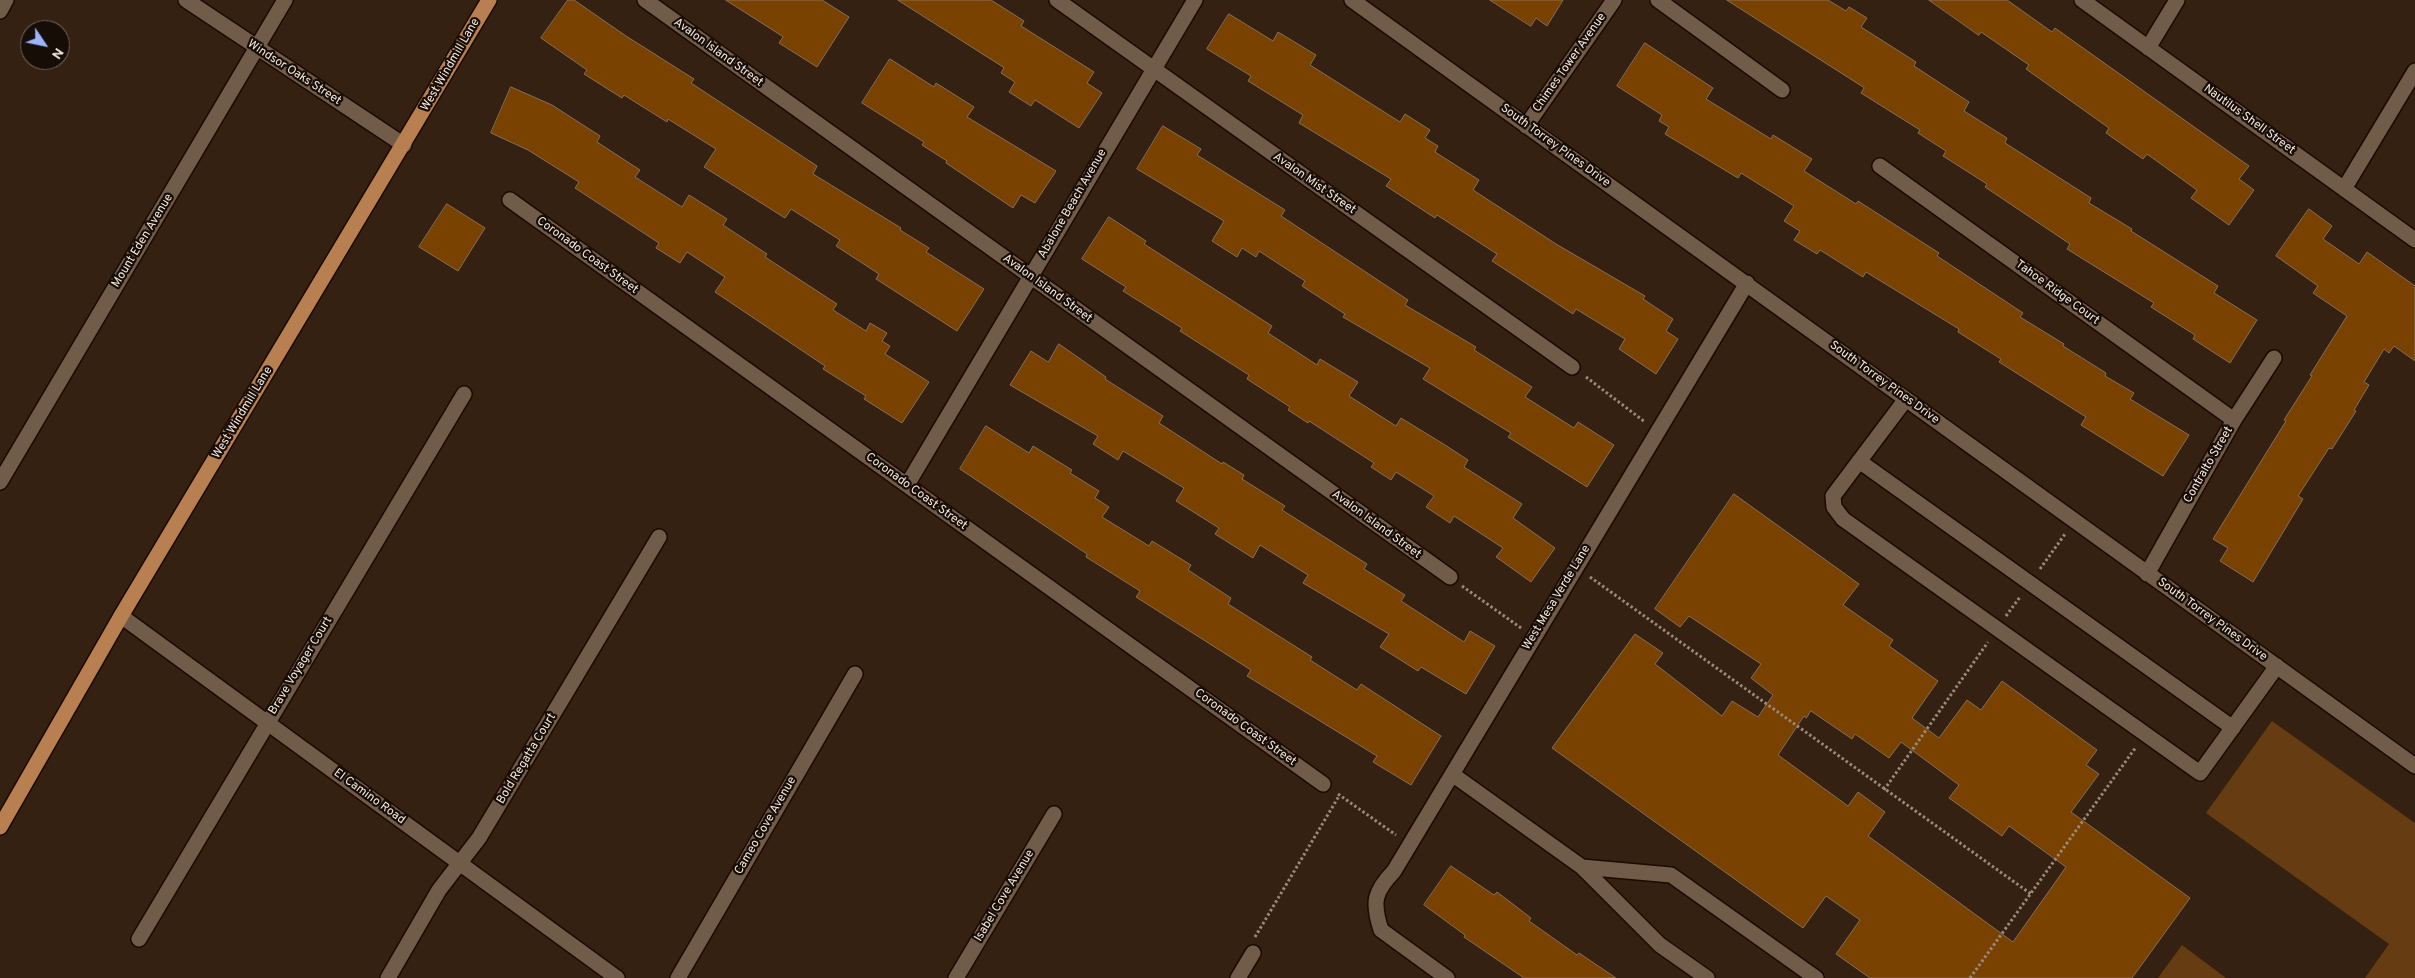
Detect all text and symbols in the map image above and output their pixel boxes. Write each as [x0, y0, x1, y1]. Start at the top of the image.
street label: Chimes Tower Avenue [1530, 11, 1610, 115]
street label: West Windmill Lane [419, 16, 483, 114]
street label: Avalon Island Street [670, 16, 766, 90]
north arrow [20, 20, 70, 70]
street label: Windsor Oaks Street [244, 37, 344, 109]
text: N [47, 44, 67, 62]
street label: Nautilus Shell Street [2200, 82, 2298, 158]
street label: South Torrey Pines Drive [1497, 101, 1613, 191]
street label: Abalone Beach Avenue [1036, 147, 1110, 261]
street label: Avalon Mist Street [1270, 150, 1358, 218]
street label: Mount Eden Avenue [109, 191, 177, 291]
street label: Coronado Coast Street [533, 214, 641, 298]
street label: Avalon Island Street [999, 252, 1095, 326]
street label: Tahoe Ridge Court [2012, 258, 2102, 328]
street label: South Torrey Pines Drive [1826, 338, 1942, 428]
street label: West Windmill Lane [210, 364, 276, 462]
street label: Contralto Street [2181, 424, 2237, 506]
street label: Coronado Coast Street [862, 450, 970, 534]
street label: Avalon Island Street [1328, 488, 1424, 562]
street label: West Mesa Verde Lane [1520, 543, 1594, 653]
street label: South Torrey Pines Drive [2154, 575, 2270, 665]
street label: Brave Voyager Court [266, 615, 336, 717]
street label: Coronado Coast Street [1191, 686, 1299, 770]
street label: Bold Regatta Court [494, 711, 560, 807]
street label: El Camino Road [330, 766, 408, 828]
street label: Cameo Cove Avenue [732, 774, 800, 878]
street label: Isabel Cove Avenue [972, 848, 1038, 944]

